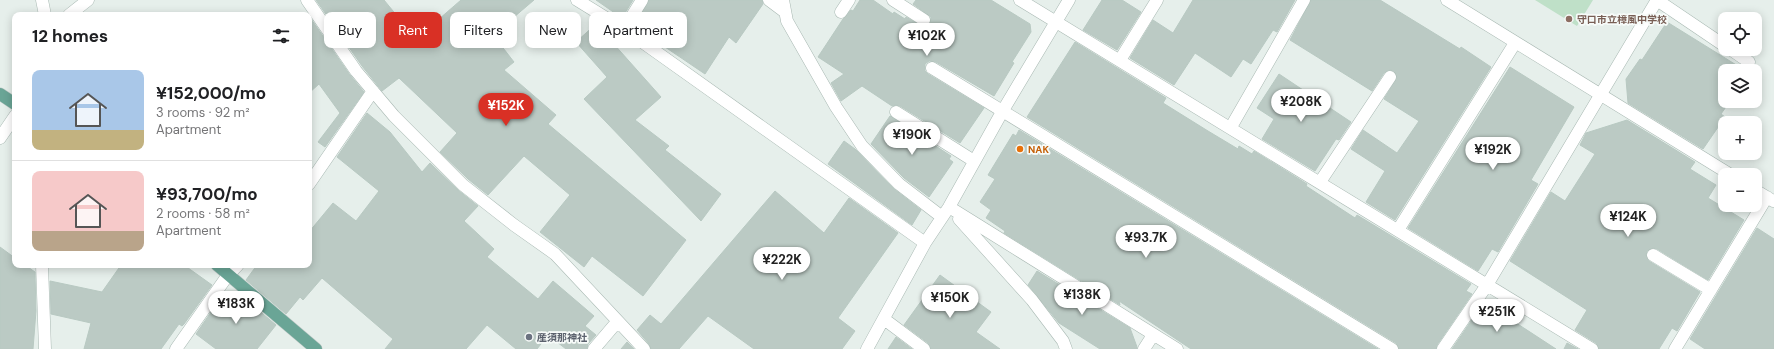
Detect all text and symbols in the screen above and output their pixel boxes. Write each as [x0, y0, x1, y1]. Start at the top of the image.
chip: Buy [324, 12, 376, 48]
chip: Rent [384, 12, 442, 48]
chip: Filters [450, 12, 517, 48]
chip: New [525, 12, 581, 48]
chip: Apartment [589, 12, 687, 48]
map controls [1718, 12, 1762, 212]
button: locate [1718, 12, 1762, 56]
place label: 守口市立樟風中学校 [1577, 13, 1667, 26]
marker: 守口市立樟風中学校 [1564, 14, 1574, 24]
pin: ¥102K [899, 23, 955, 57]
text: 12 homes [32, 25, 108, 47]
icon: filters [270, 25, 292, 47]
text: ¥102K [908, 27, 946, 44]
button: layers [1718, 64, 1762, 108]
text: ¥152,000/mo [156, 82, 266, 104]
icon: home [64, 86, 112, 134]
pin: ¥208K [1273, 89, 1329, 123]
pin: ¥152K [478, 93, 534, 127]
text: ¥208K [1280, 93, 1322, 110]
text: ¥152K [487, 97, 525, 114]
text: 3 rooms · 92 m² [156, 104, 249, 121]
button: + [1718, 116, 1762, 160]
text: Apartment [156, 121, 221, 138]
pin: ¥190K [884, 122, 940, 156]
text: ¥190K [892, 126, 932, 143]
pin: ¥192K [1465, 137, 1521, 171]
text: ¥192K [1474, 141, 1512, 158]
place label: NAK [1028, 143, 1049, 156]
marker: NAK [1015, 144, 1025, 154]
button: − [1718, 168, 1762, 212]
text: ¥93,700/mo [156, 183, 258, 205]
icon: home [64, 187, 112, 235]
pin: ¥124K [1600, 204, 1656, 238]
text: 2 rooms · 58 m² [156, 205, 250, 222]
text: ¥124K [1609, 208, 1647, 225]
text: Apartment [156, 222, 221, 239]
pin: ¥93.7K [1113, 225, 1179, 259]
text: ¥93.7K [1125, 229, 1167, 246]
pin: ¥222K [754, 247, 810, 281]
text: ¥222K [762, 251, 802, 268]
pin: ¥138K [1054, 282, 1110, 316]
pin: ¥150K [922, 285, 978, 319]
text: ¥138K [1063, 286, 1101, 303]
text: ¥150K [931, 289, 969, 306]
pin: ¥183K [208, 291, 264, 325]
text: ¥183K [217, 295, 255, 312]
pin: ¥251K [1469, 299, 1525, 333]
text: ¥251K [1478, 303, 1516, 320]
place label: 産須那神社 [537, 331, 588, 344]
marker: 産須那神社 [524, 332, 534, 342]

